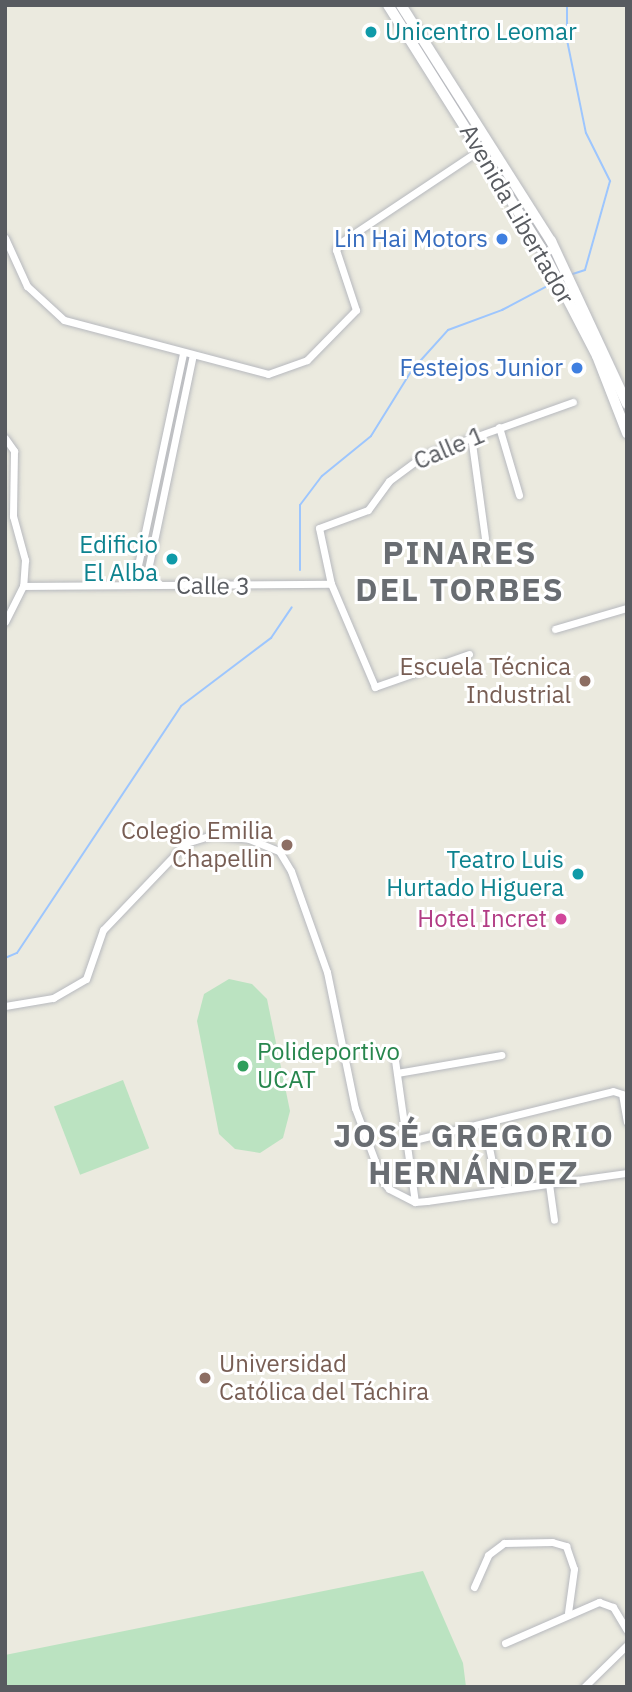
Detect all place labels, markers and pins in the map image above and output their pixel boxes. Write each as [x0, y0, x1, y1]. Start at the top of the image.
place label: Unicentro Leomar [385, 18, 577, 46]
marker: Unicentro Leomar [363, 24, 379, 40]
place label: Lin Hai Motors [334, 225, 488, 253]
marker: Lin Hai Motors [494, 231, 510, 247]
place label: Festejos Junior [399, 354, 563, 382]
marker: Festejos Junior [569, 360, 585, 376]
place label: Edificio El Alba [79, 531, 158, 587]
marker: Edificio El Alba [164, 551, 180, 567]
place label: Escuela Técnica Industrial [399, 653, 571, 709]
marker: Escuela Técnica Industrial [577, 673, 593, 689]
place label: Colegio Emilia Chapellin [121, 817, 273, 873]
marker: Colegio Emilia Chapellin [279, 837, 295, 853]
place label: Teatro Luis Hurtado Higuera [386, 846, 564, 902]
marker: Teatro Luis Hurtado Higuera [570, 866, 586, 882]
place label: Hotel Incret [417, 905, 547, 933]
marker: Hotel Incret [553, 911, 569, 927]
place label: Polideportivo UCAT [257, 1038, 400, 1094]
marker: Polideportivo UCAT [235, 1058, 251, 1074]
place label: Universidad Católica del Táchira [219, 1350, 429, 1406]
marker: Universidad Católica del Táchira [197, 1370, 213, 1386]

